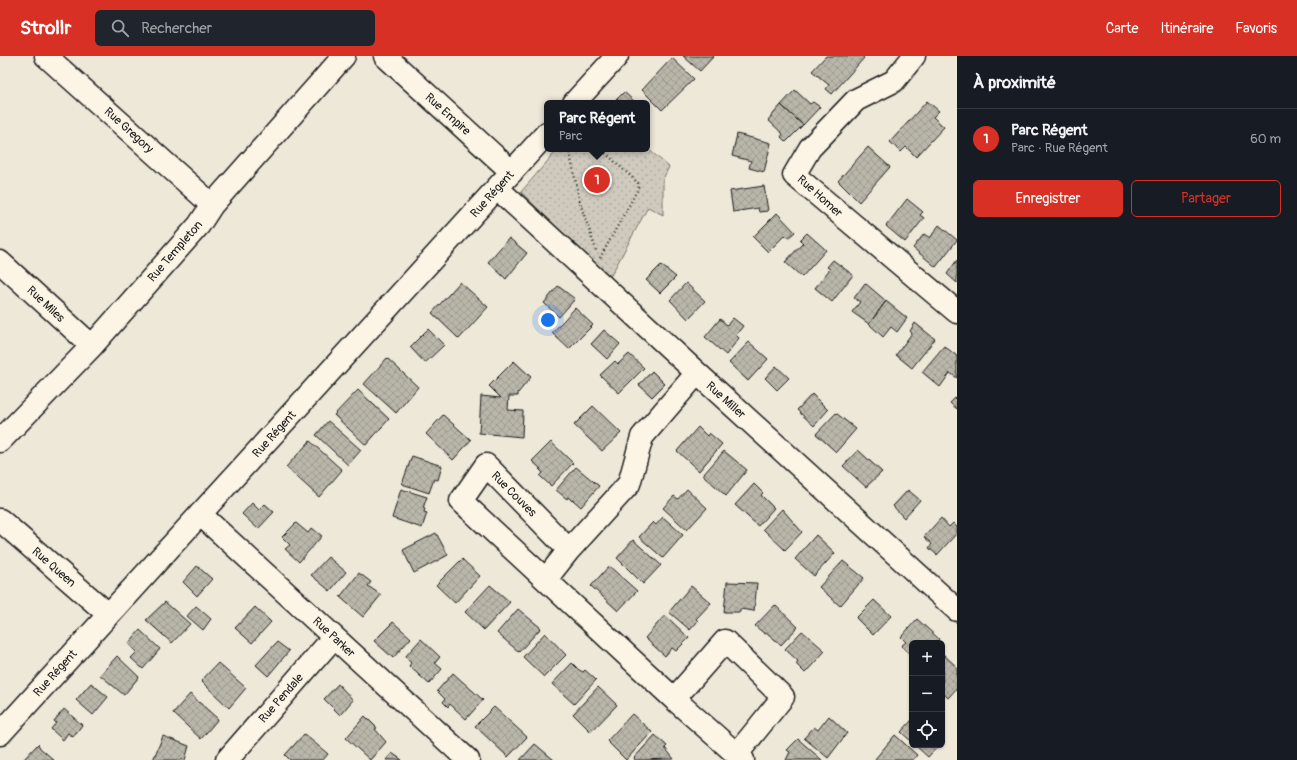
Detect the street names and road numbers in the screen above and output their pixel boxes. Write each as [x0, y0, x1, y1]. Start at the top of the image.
street label: Rue Empire [422, 90, 474, 139]
street label: Rue Gregory [101, 104, 156, 156]
street label: Rue Régent [467, 168, 517, 221]
street label: Rue Homer [794, 172, 846, 221]
street label: Rue Templeton [145, 217, 206, 285]
street label: Rue Miles [24, 283, 68, 326]
street label: Rue Miller [703, 379, 749, 423]
street label: Rue Régent [249, 408, 299, 461]
street label: Rue Couves [488, 469, 540, 521]
street label: Rue Queen [29, 544, 79, 591]
street label: Rue Parker [309, 614, 359, 661]
street label: Rue Régent [30, 647, 80, 700]
street label: Rue Pendale [256, 670, 307, 726]

